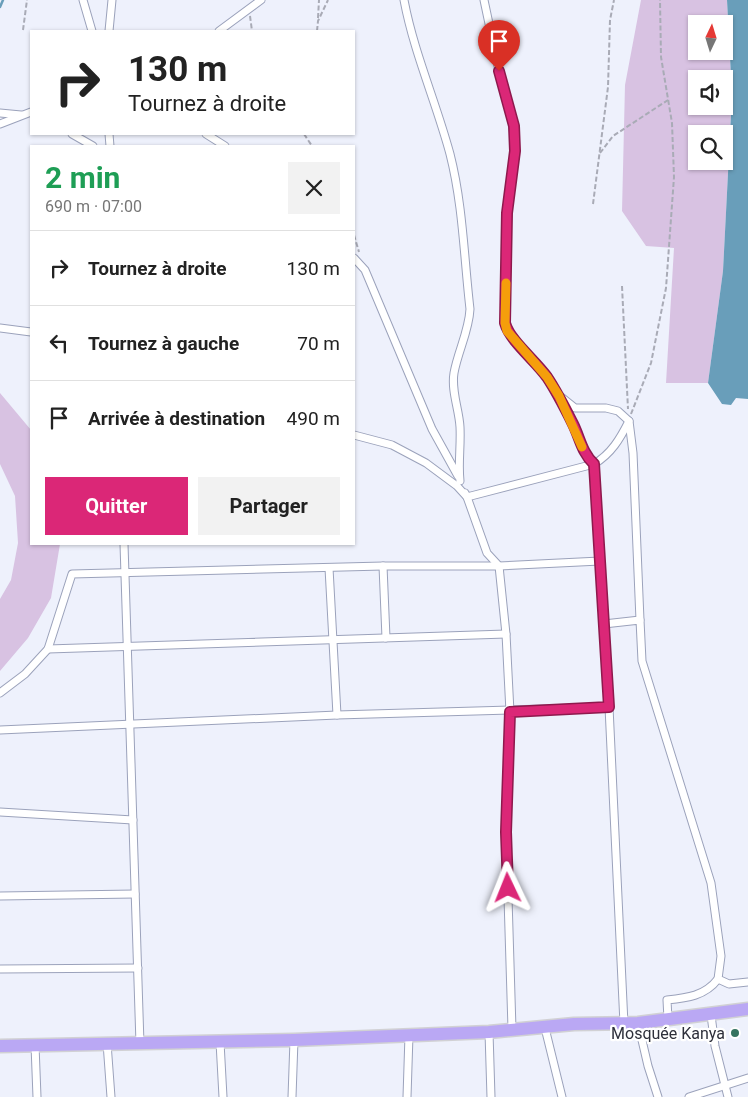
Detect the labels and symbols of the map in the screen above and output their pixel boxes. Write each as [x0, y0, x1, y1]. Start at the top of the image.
north arrow [688, 15, 732, 60]
pin [478, 20, 520, 71]
position arrow [481, 861, 533, 913]
place label: Mosquée Kanya [611, 1024, 725, 1043]
marker: Mosquée Kanya [729, 1027, 741, 1039]

